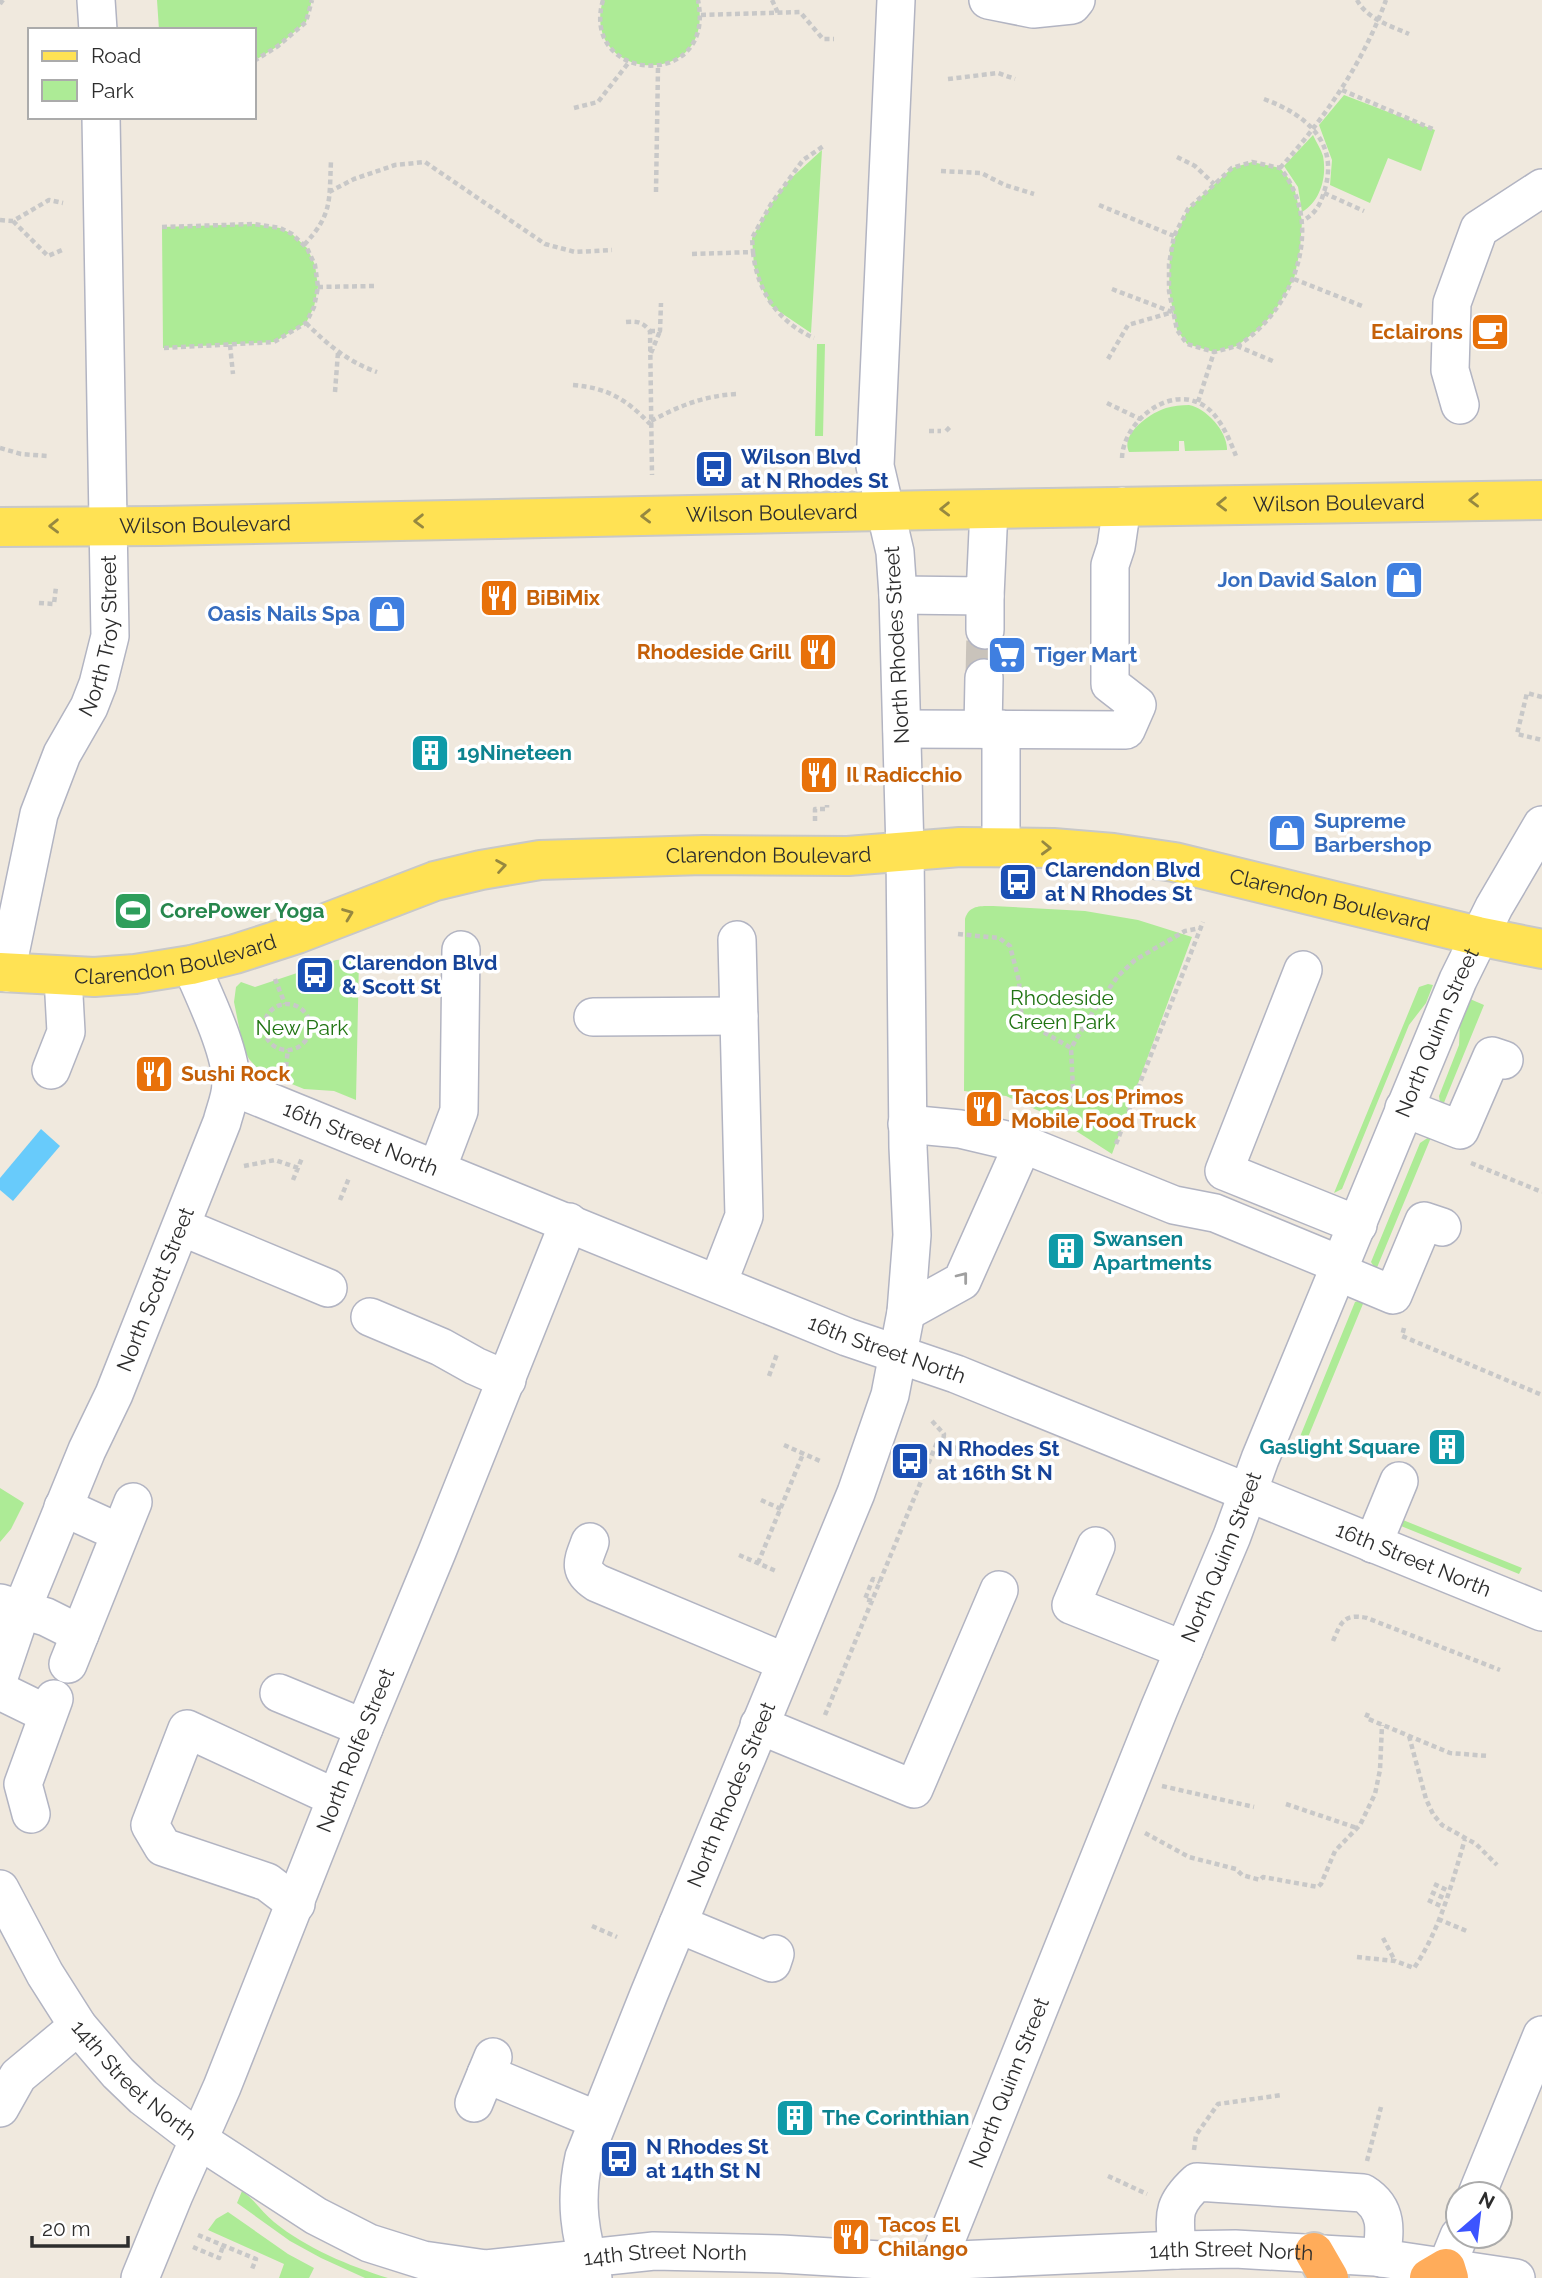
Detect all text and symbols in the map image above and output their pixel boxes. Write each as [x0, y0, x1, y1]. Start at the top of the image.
legend [28, 28, 256, 119]
text: Road [91, 43, 141, 68]
text: Park [91, 78, 134, 103]
cafe icon: Eclairons [1469, 311, 1511, 353]
place label: Eclairons [1371, 319, 1463, 344]
place label: Wilson Blvd at N Rhodes St [741, 444, 889, 493]
bus stop icon: Wilson Blvd at N Rhodes St [693, 448, 735, 490]
street label: Wilson Boulevard [1253, 489, 1425, 517]
one-way arrow [1468, 492, 1479, 508]
one-way arrow [1216, 496, 1227, 512]
street label: Wilson Boulevard [686, 499, 858, 527]
one-way arrow [940, 502, 951, 517]
one-way arrow [641, 508, 652, 523]
street label: Wilson Boulevard [119, 510, 291, 538]
one-way arrow [413, 513, 424, 528]
one-way arrow [49, 518, 59, 534]
street label: North Rhodes Street [879, 545, 914, 745]
street label: North Troy Street [73, 555, 122, 721]
shop icon: Jon David Salon [1383, 559, 1425, 601]
place label: Jon David Salon [1217, 567, 1377, 592]
restaurant icon: BiBiMix [478, 577, 520, 619]
place label: BiBiMix [526, 585, 601, 610]
shop icon: Oasis Nails Spa [366, 593, 408, 635]
place label: Oasis Nails Spa [208, 601, 360, 626]
restaurant icon: Rhodeside Grill [797, 631, 839, 673]
supermarket icon: Tiger Mart [986, 634, 1028, 676]
place label: Rhodeside Grill [637, 639, 791, 664]
place label: Tiger Mart [1034, 642, 1137, 667]
building icon: 19Nineteen [409, 732, 451, 774]
place label: 19Nineteen [457, 740, 572, 765]
restaurant icon: Il Radicchio [798, 754, 840, 796]
place label: Il Radicchio [846, 762, 962, 787]
place label: Supreme Barbershop [1314, 808, 1432, 857]
shop icon: Supreme Barbershop [1266, 812, 1308, 854]
one-way arrow [1041, 840, 1052, 855]
street label: Clarendon Boulevard [665, 841, 872, 868]
place label: Clarendon Blvd at N Rhodes St [1045, 857, 1200, 906]
one-way arrow [495, 859, 507, 874]
bus stop icon: Clarendon Blvd at N Rhodes St [997, 861, 1039, 903]
street label: Clarendon Boulevard [1227, 863, 1433, 936]
sports icon: CorePower Yoga [112, 890, 154, 932]
place label: CorePower Yoga [160, 898, 325, 923]
one-way arrow [342, 908, 354, 922]
street label: Clarendon Boulevard [73, 929, 279, 989]
street label: North Quinn Street [1390, 944, 1484, 1121]
place label: Clarendon Blvd & Scott St [342, 950, 497, 999]
bus stop icon: Clarendon Blvd & Scott St [294, 954, 336, 996]
park label: Rhodeside Green Park [1008, 985, 1116, 1034]
park label: New Park [256, 1015, 348, 1040]
restaurant icon: Sushi Rock [133, 1053, 175, 1095]
place label: Sushi Rock [181, 1061, 290, 1086]
place label: Tacos Los Primos Mobile Food Truck [1011, 1084, 1196, 1133]
restaurant icon: Tacos Los Primos Mobile Food Truck [963, 1088, 1005, 1130]
street label: 16th Street North [280, 1096, 442, 1181]
street label: North Scott Street [111, 1203, 199, 1375]
place label: Swansen Apartments [1093, 1226, 1212, 1275]
building icon: Swansen Apartments [1045, 1230, 1087, 1272]
one-way arrow [955, 1273, 967, 1285]
street label: 16th Street North [805, 1310, 970, 1389]
building icon: Gaslight Square [1426, 1426, 1468, 1468]
place label: Gaslight Square [1260, 1434, 1420, 1459]
place label: N Rhodes St at 16th St N [937, 1436, 1060, 1485]
bus stop icon: N Rhodes St at 16th St N [889, 1440, 931, 1482]
street label: North Quinn Street [1176, 1468, 1266, 1646]
street label: 16th Street North [1332, 1517, 1495, 1602]
street label: North Rolfe Street [311, 1664, 399, 1836]
street label: North Rhodes Street [681, 1698, 780, 1891]
street label: North Quinn Street [963, 1994, 1054, 2171]
street label: 14th Street North [66, 2015, 202, 2145]
building icon: The Corinthian [774, 2097, 816, 2139]
place label: The Corinthian [822, 2105, 969, 2130]
place label: N Rhodes St at 14th St N [646, 2134, 769, 2183]
bus stop icon: N Rhodes St at 14th St N [598, 2138, 640, 2180]
north arrow [1444, 2180, 1514, 2250]
text: N [1475, 2187, 1499, 2213]
scale bar [32, 2204, 128, 2248]
place label: Tacos El Chilango [878, 2212, 968, 2261]
text: 20 m [42, 2216, 90, 2241]
restaurant icon: Tacos El Chilango [830, 2216, 872, 2258]
street label: 14th Street North [1149, 2236, 1314, 2265]
street label: 14th Street North [582, 2238, 747, 2270]

